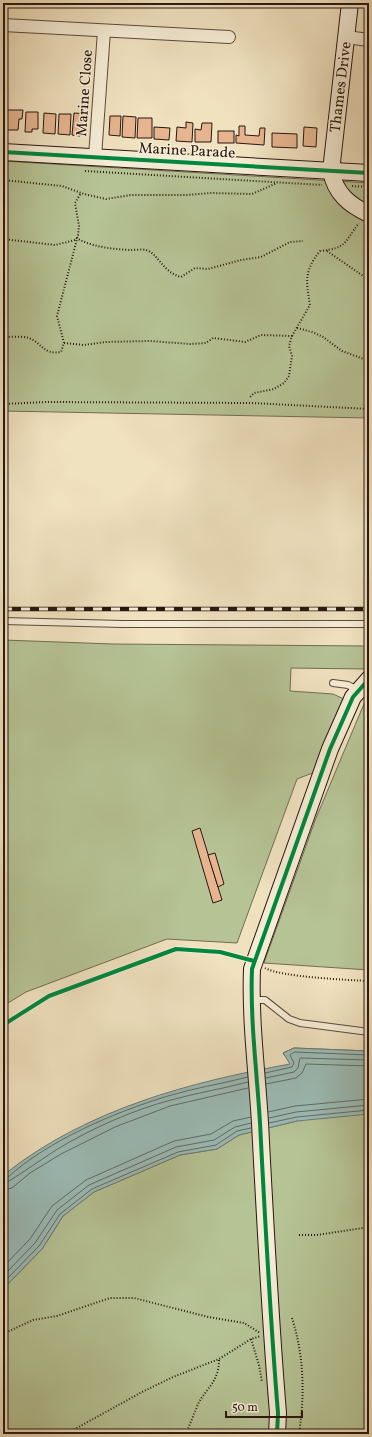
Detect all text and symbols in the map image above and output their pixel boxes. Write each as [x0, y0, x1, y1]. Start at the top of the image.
street label: Thames Drive [326, 41, 357, 134]
street label: Marine Close [72, 49, 99, 137]
street label: Marine Parade [138, 138, 236, 165]
scale bar [226, 1393, 302, 1419]
text: 50 m [232, 1400, 258, 1416]

